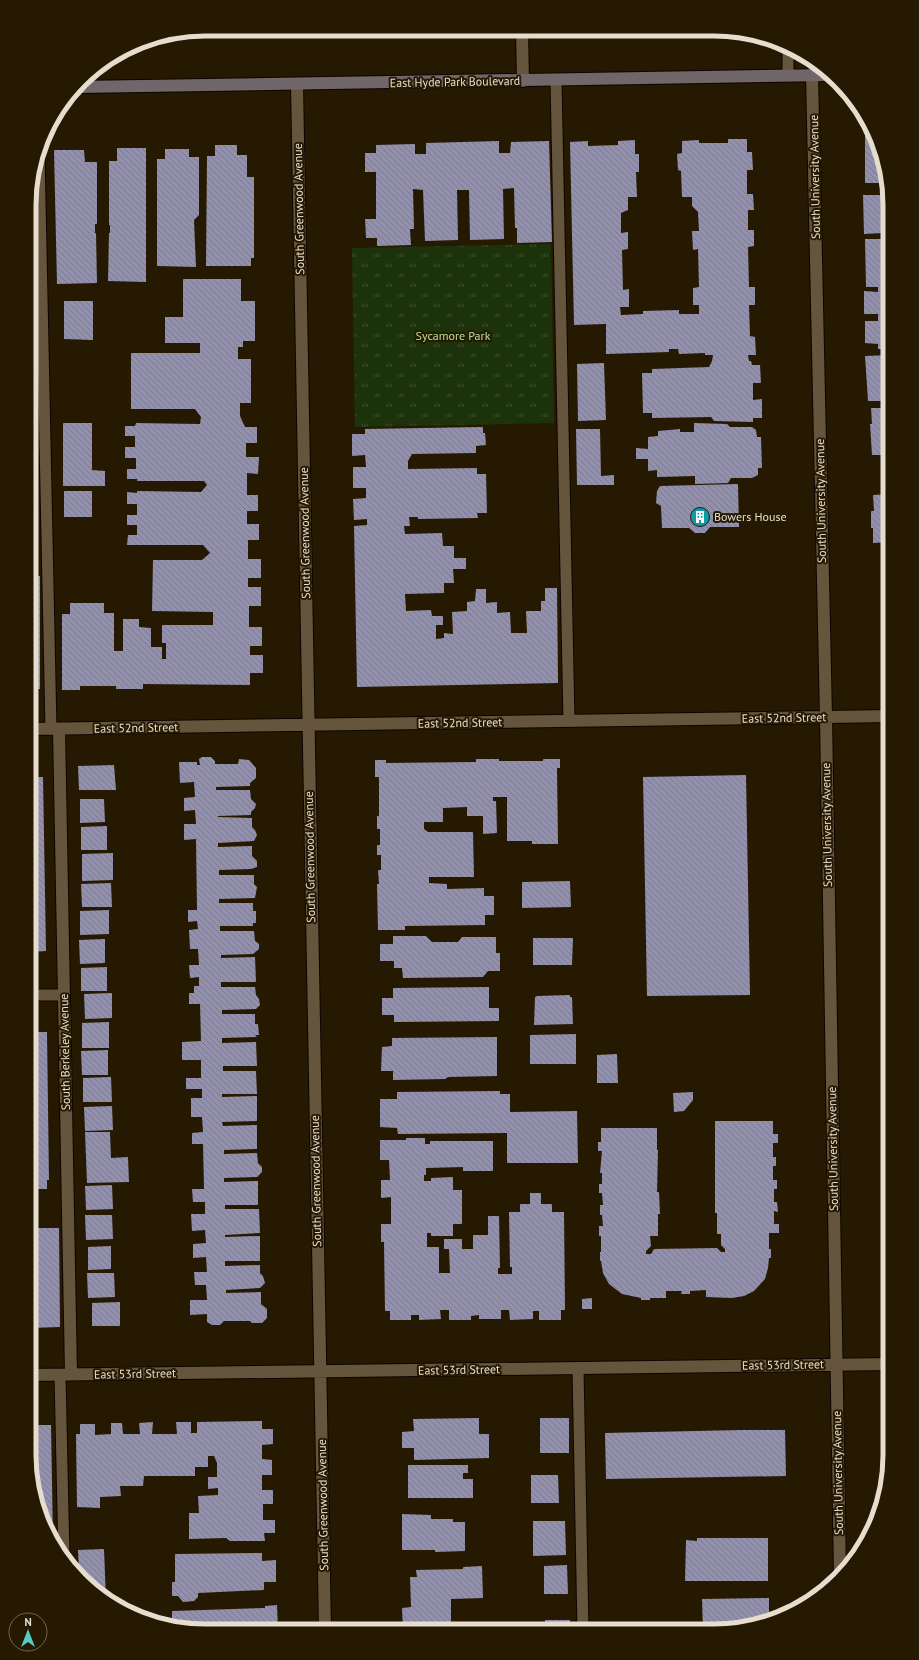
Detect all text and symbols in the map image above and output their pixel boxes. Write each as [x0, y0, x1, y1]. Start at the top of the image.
street label: East Hyde Park Boulevard [390, 73, 520, 90]
street label: South University Avenue [806, 115, 823, 239]
street label: South Greenwood Avenue [290, 143, 307, 275]
park label: Sycamore Park [416, 328, 491, 343]
street label: South University Avenue [812, 439, 829, 563]
street label: South Greenwood Avenue [296, 467, 313, 599]
building icon: Bowers House [689, 506, 711, 528]
place label: Bowers House [714, 509, 787, 524]
street label: East 52nd Street [742, 709, 826, 726]
street label: East 52nd Street [418, 714, 502, 731]
street label: East 52nd Street [94, 719, 178, 736]
street label: South University Avenue [818, 763, 835, 887]
street label: South Greenwood Avenue [301, 791, 318, 923]
street label: South Berkeley Avenue [56, 993, 73, 1111]
street label: South University Avenue [824, 1087, 841, 1211]
street label: South Greenwood Avenue [307, 1115, 324, 1247]
street label: East 53rd Street [742, 1356, 824, 1373]
street label: East 53rd Street [418, 1361, 500, 1378]
street label: East 53rd Street [94, 1365, 176, 1382]
street label: South University Avenue [829, 1411, 846, 1535]
street label: South Greenwood Avenue [314, 1439, 331, 1571]
north arrow [8, 1612, 48, 1652]
text: N [24, 1615, 32, 1629]

